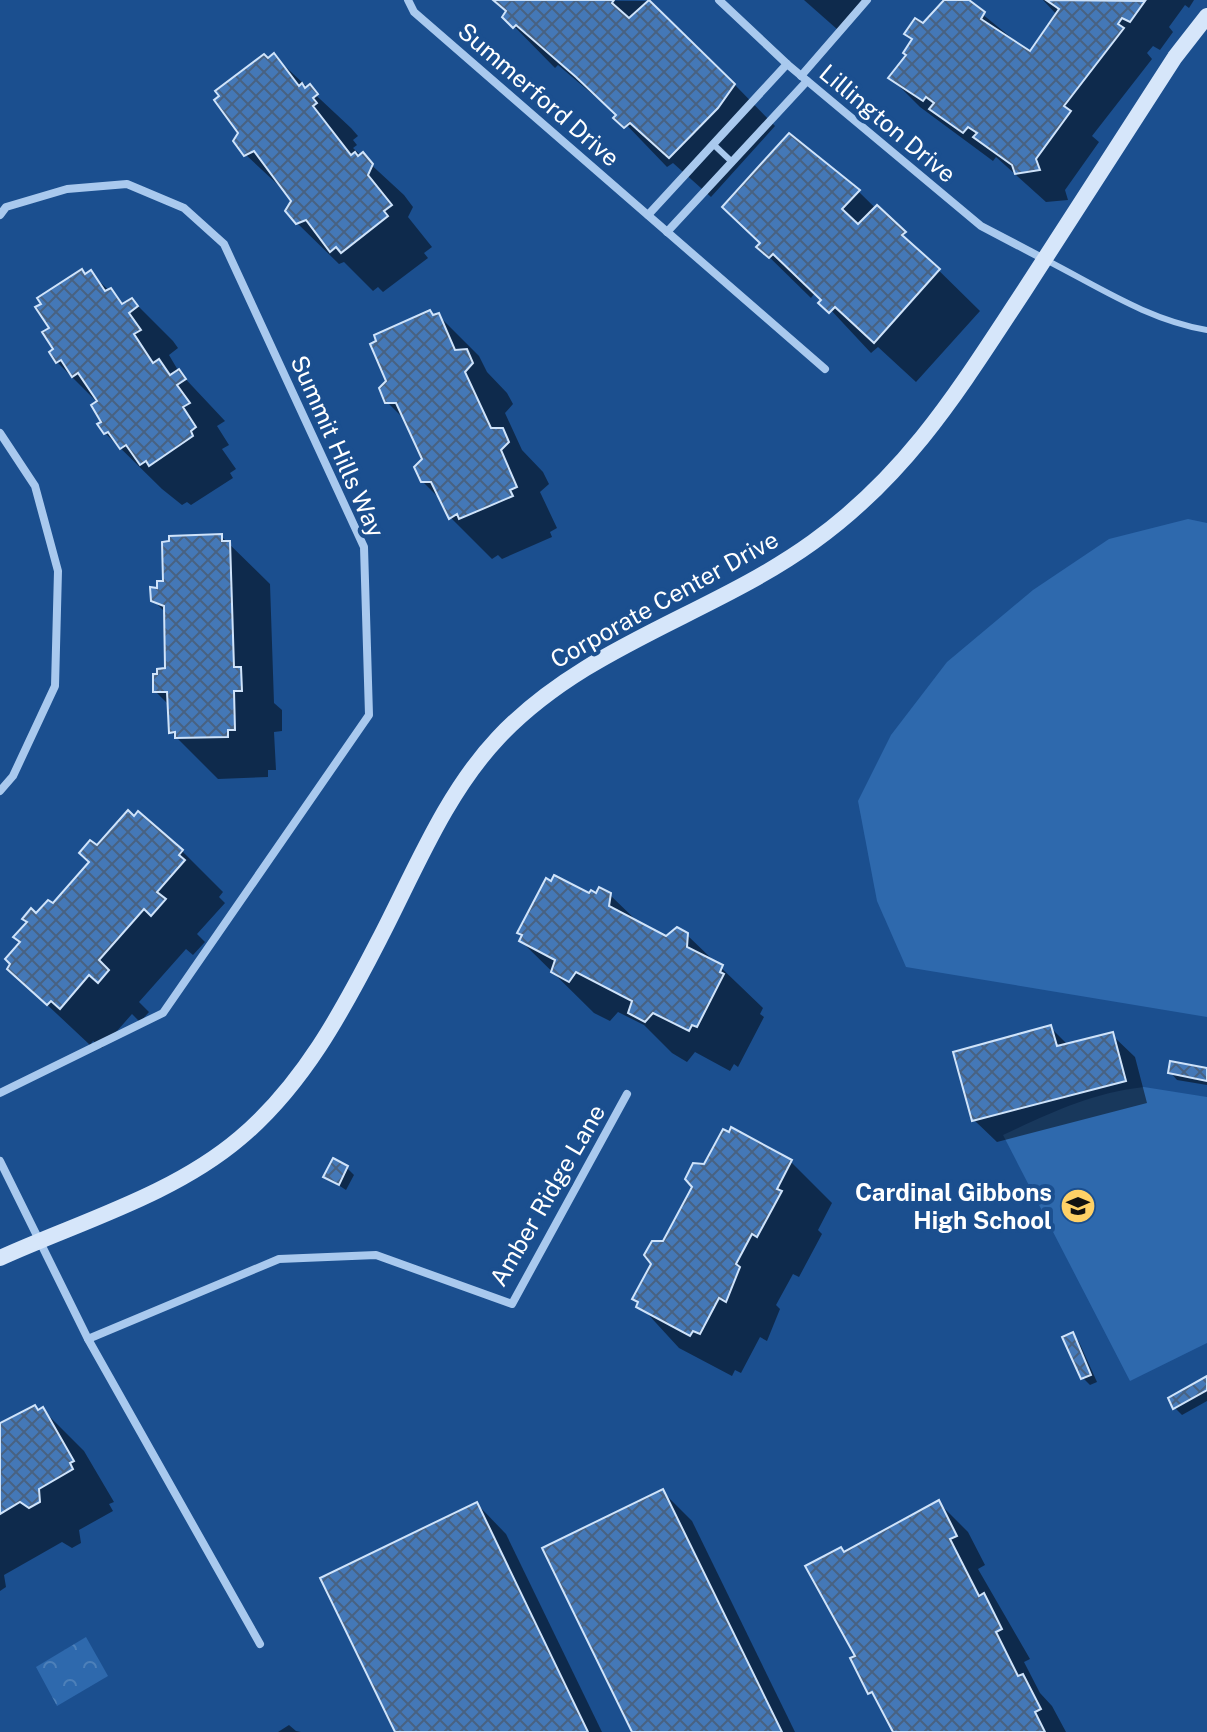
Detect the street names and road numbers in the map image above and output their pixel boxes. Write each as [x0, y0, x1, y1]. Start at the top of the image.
street label: Summerford Drive [453, 16, 625, 172]
street label: Lillington Drive [814, 58, 962, 188]
street label: Summit Hills Way [285, 351, 391, 541]
street label: Corporate Center Drive [545, 525, 783, 673]
street label: Amber Ridge Lane [484, 1099, 610, 1291]

